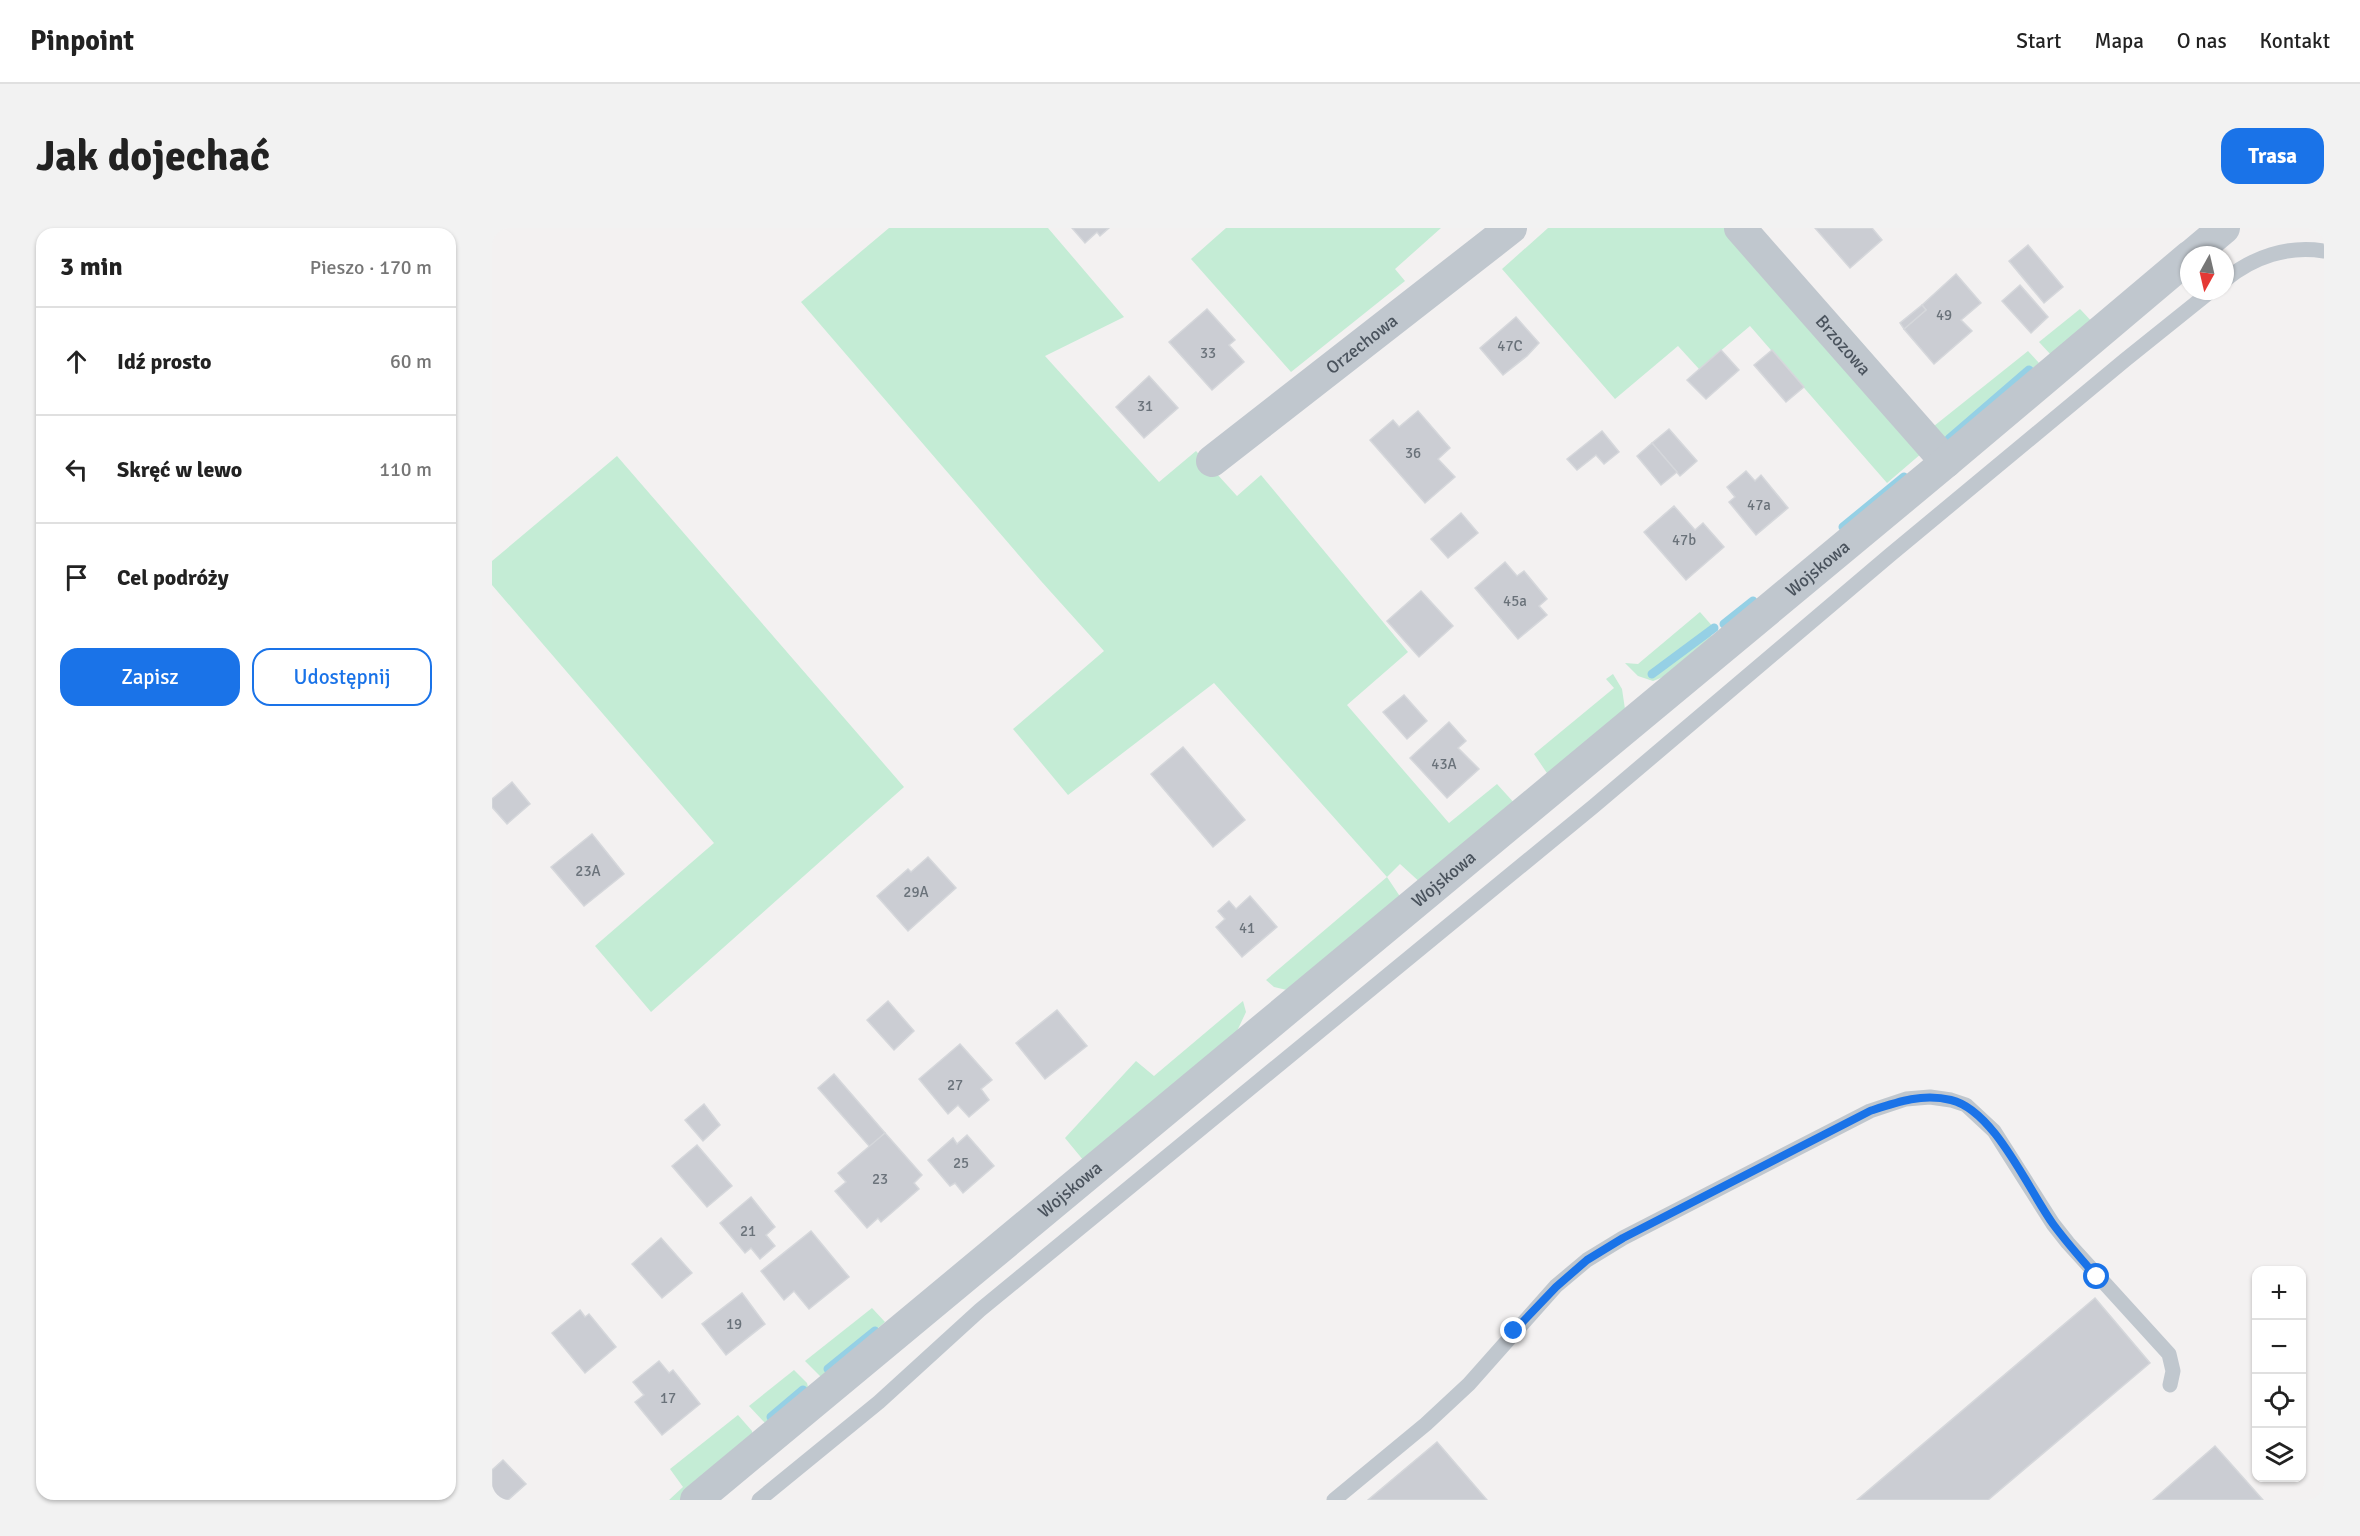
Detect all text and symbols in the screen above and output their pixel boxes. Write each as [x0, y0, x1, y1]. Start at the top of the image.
text: Pinpoint [30, 24, 134, 58]
text: Start [2016, 28, 2061, 54]
text: Mapa [2094, 28, 2144, 54]
text: O nas [2177, 28, 2227, 54]
text: Kontakt [2260, 28, 2330, 54]
button: Trasa [2221, 128, 2324, 184]
text: Jak dojechać [36, 131, 270, 182]
north arrow [2180, 246, 2234, 300]
text: 3 min [60, 251, 123, 283]
text: Pieszo · 170 m [310, 255, 432, 280]
house number: 49 [1936, 306, 1952, 324]
street label: Orzechowa [1322, 309, 1402, 379]
street label: Brzozowa [1811, 310, 1876, 380]
house number: 47C [1497, 337, 1523, 355]
house number: 33 [1200, 344, 1216, 362]
icon: ahead [60, 345, 93, 378]
text: Idź prosto [117, 348, 212, 375]
text: 60 m [390, 349, 432, 374]
house number: 31 [1137, 397, 1153, 415]
house number: 36 [1405, 444, 1421, 462]
icon: left [60, 453, 93, 486]
text: Skręć w lewo [117, 456, 242, 483]
text: 110 m [379, 457, 432, 482]
house number: 47a [1747, 496, 1771, 514]
house number: 47b [1672, 531, 1696, 549]
street label: Wojskowa [1781, 536, 1854, 602]
icon: arrive [60, 561, 93, 594]
text: Cel podróży [117, 564, 229, 591]
house number: 45a [1503, 592, 1527, 610]
button: Zapisz [60, 648, 240, 706]
button: Udostępnij [252, 648, 432, 706]
house number: 43A [1431, 755, 1457, 773]
street label: Wojskowa [1407, 846, 1480, 912]
house number: 23A [575, 862, 601, 880]
house number: 29A [903, 883, 929, 901]
house number: 41 [1239, 919, 1255, 937]
house number: 27 [947, 1076, 963, 1094]
house number: 25 [953, 1154, 969, 1172]
street label: Wojskowa [1033, 1157, 1106, 1222]
house number: 23 [872, 1170, 888, 1188]
house number: 21 [740, 1222, 756, 1240]
route start [2083, 1263, 2109, 1289]
map controls [2252, 1266, 2306, 1482]
button: + [2252, 1266, 2306, 1320]
house number: 19 [726, 1315, 742, 1333]
route end [1500, 1317, 1526, 1343]
button: − [2252, 1320, 2306, 1374]
button: locate [2252, 1374, 2306, 1428]
house number: 17 [660, 1389, 676, 1407]
button: layers [2252, 1428, 2306, 1482]

